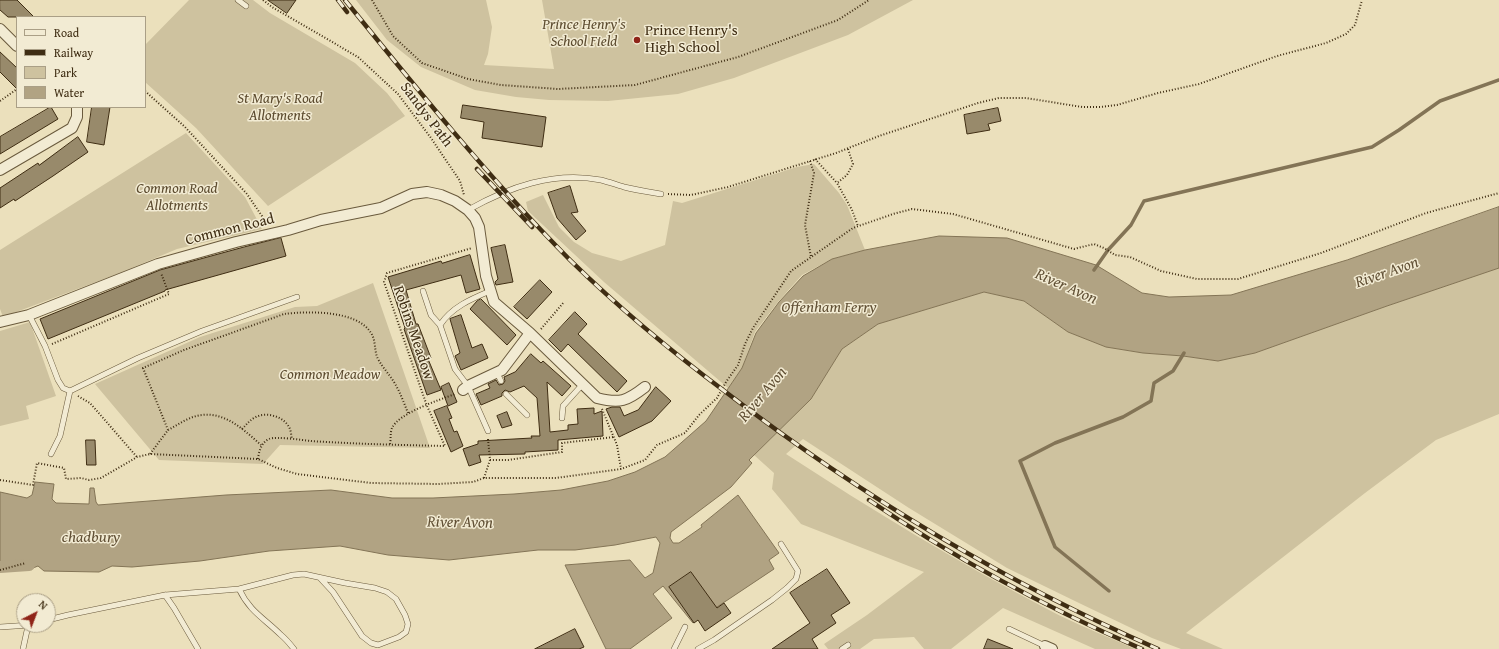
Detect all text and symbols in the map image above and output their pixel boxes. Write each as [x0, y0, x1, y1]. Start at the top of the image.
legend [16, 16, 146, 108]
park label: Prince Henry's School Field [542, 16, 626, 51]
place label: Prince Henry's High School [645, 22, 738, 57]
text: Road [54, 24, 79, 41]
marker: Prince Henry's High School [632, 35, 642, 45]
text: Railway [54, 44, 93, 61]
text: Park [54, 64, 77, 81]
street label: Sandys Path [396, 79, 456, 151]
text: Water [54, 84, 84, 101]
park label: St Mary's Road Allotments [237, 90, 323, 125]
park label: Common Road Allotments [136, 180, 218, 215]
street label: Common Road [184, 210, 276, 250]
water label: River Avon [1353, 253, 1421, 293]
water label: River Avon [1032, 265, 1100, 309]
street label: Robins Meadow [388, 284, 438, 382]
water label: Offenham Ferry [781, 298, 877, 318]
water label: River Avon [734, 364, 792, 426]
park label: Common Meadow [280, 366, 380, 384]
water label: River Avon [427, 513, 493, 533]
water label: chadbury [62, 528, 120, 548]
north arrow [16, 593, 56, 633]
text: N [35, 596, 51, 613]

